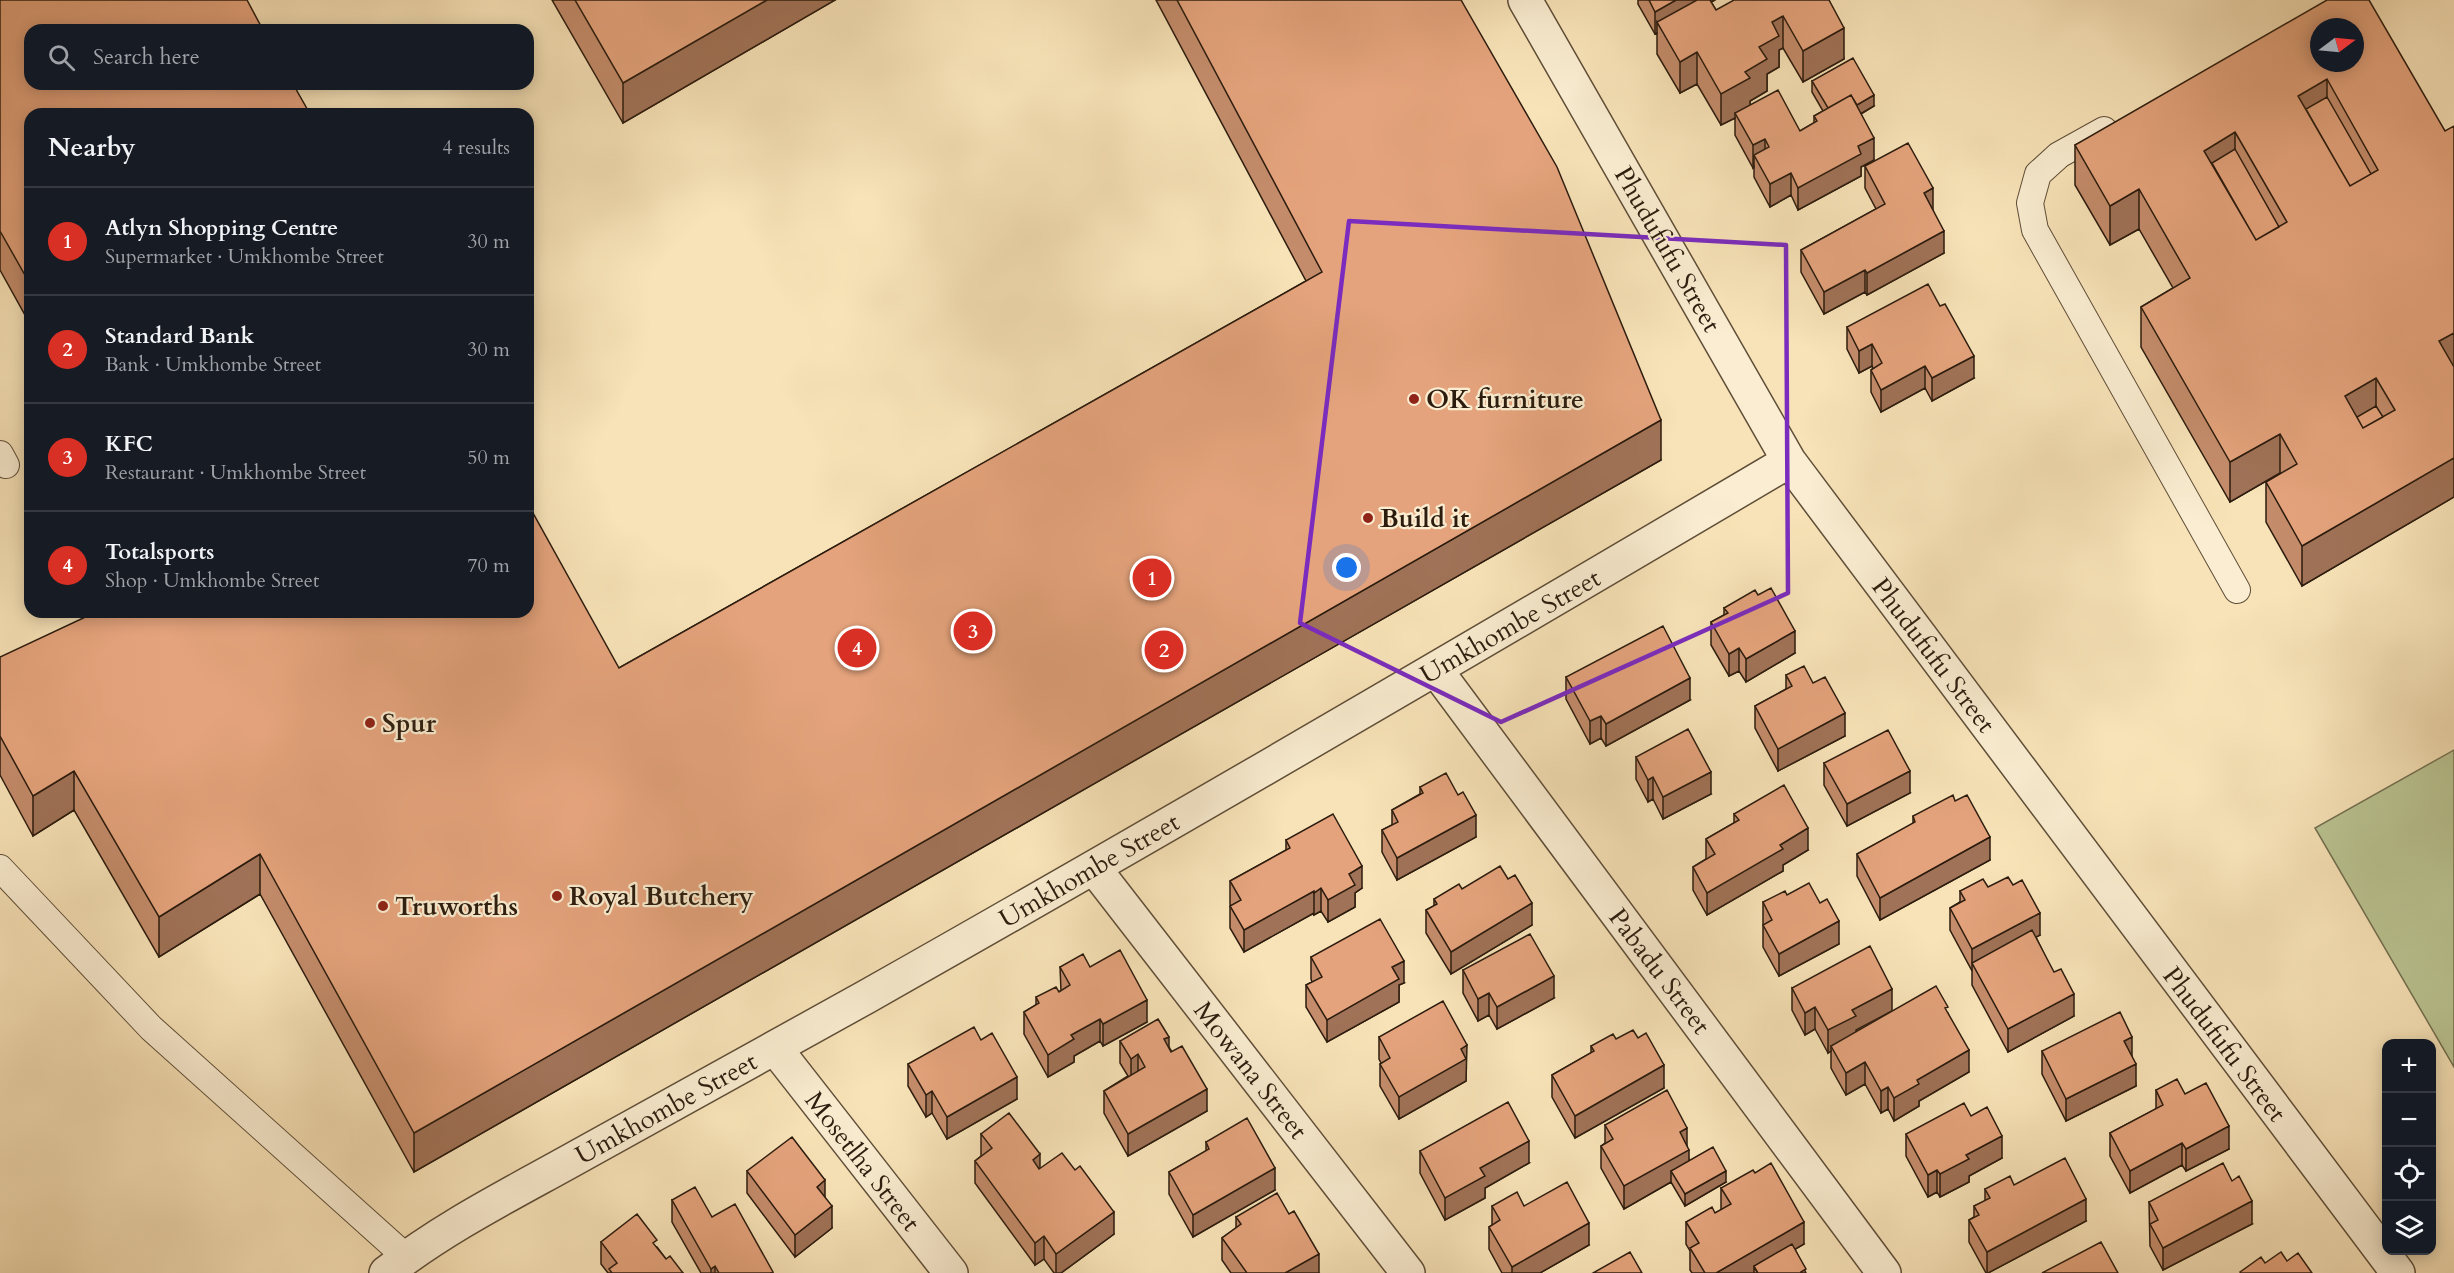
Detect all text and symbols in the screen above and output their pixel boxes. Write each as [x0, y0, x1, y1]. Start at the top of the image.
north arrow [2310, 18, 2364, 72]
search box [24, 24, 534, 90]
icon: search [45, 41, 78, 74]
text: Search here [93, 42, 200, 72]
text: Nearby [48, 130, 136, 165]
text: 4 results [442, 134, 510, 161]
street label: Phudufufu Street [1606, 160, 1729, 339]
text: Atlyn Shopping Centre [105, 213, 338, 243]
text: 1 [62, 228, 73, 255]
text: 30 m [467, 228, 510, 255]
text: Supermarket · Umkhombe Street [105, 243, 384, 270]
text: Standard Bank [105, 321, 254, 351]
text: 2 [62, 336, 73, 363]
text: 30 m [467, 336, 510, 363]
text: Bank · Umkhombe Street [105, 351, 321, 378]
place label: OK furniture [1426, 382, 1584, 417]
marker: OK furniture [1407, 392, 1421, 406]
text: KFC [105, 429, 153, 459]
text: 3 [62, 444, 73, 471]
text: 50 m [467, 444, 510, 471]
text: Restaurant · Umkhombe Street [105, 459, 366, 486]
place label: Build it [1380, 501, 1469, 536]
marker: Build it [1361, 511, 1375, 525]
text: Totalsports [105, 537, 214, 567]
text: 4 [62, 552, 73, 579]
text: 70 m [467, 552, 510, 579]
your location [1332, 553, 1361, 582]
pin: 1 [1132, 556, 1172, 600]
street label: Umkhombe Street [1414, 561, 1607, 692]
text: Shop · Umkhombe Street [105, 567, 319, 594]
street label: Phudufufu Street [1864, 571, 2004, 740]
pin: 3 [954, 608, 992, 654]
pin: 4 [838, 626, 876, 670]
pin: 2 [1144, 628, 1184, 672]
place label: Spur [382, 706, 437, 741]
marker: Spur [363, 716, 377, 730]
street label: Umkhombe Street [993, 805, 1186, 936]
place label: Royal Butchery [569, 879, 754, 914]
place label: Truworths [395, 889, 518, 924]
marker: Royal Butchery [550, 889, 564, 903]
marker: Truworths [376, 899, 390, 913]
street label: Pabadu Street [1601, 901, 1719, 1042]
street label: Phudufufu Street [2155, 960, 2295, 1129]
street label: Mowana Street [1186, 994, 1316, 1147]
map controls [2382, 1039, 2436, 1255]
button: + [2382, 1039, 2436, 1093]
street label: Umkhombe Street [569, 1044, 763, 1173]
street label: Mosetlha Street [797, 1084, 928, 1239]
button: − [2382, 1093, 2436, 1147]
button: locate [2382, 1147, 2436, 1201]
button: layers [2382, 1201, 2436, 1255]

